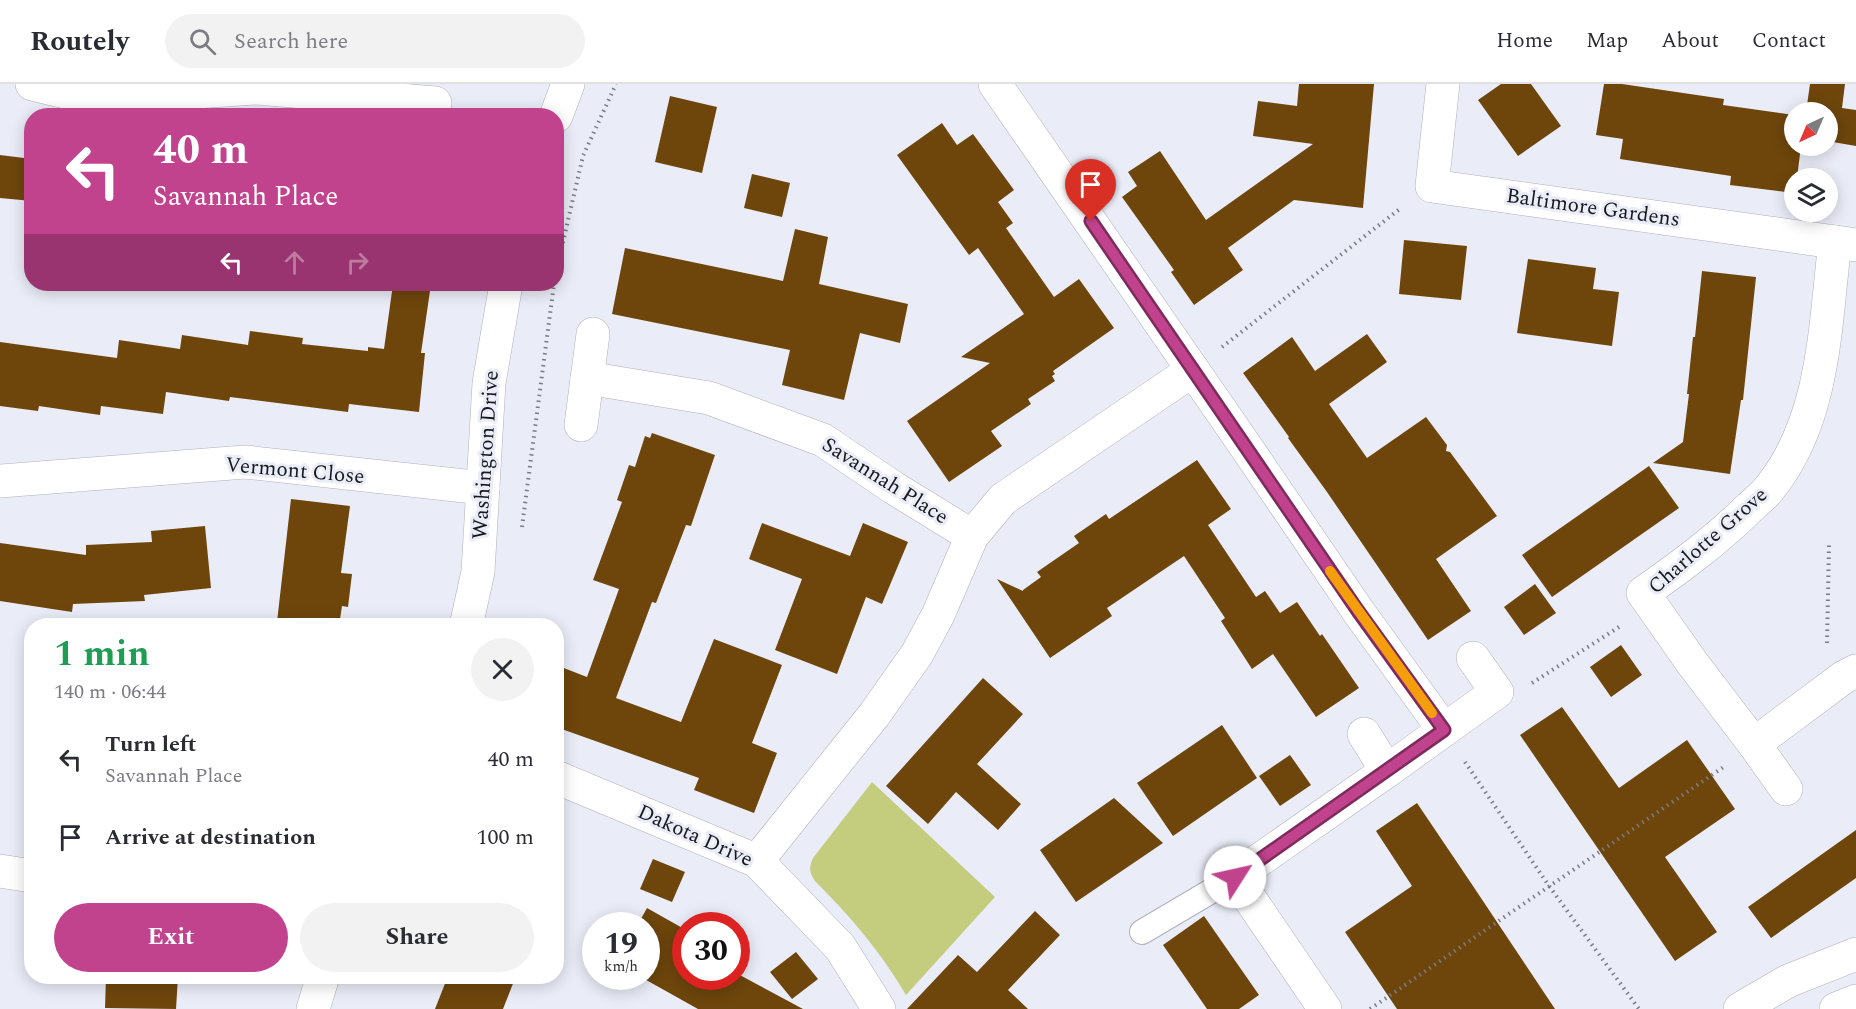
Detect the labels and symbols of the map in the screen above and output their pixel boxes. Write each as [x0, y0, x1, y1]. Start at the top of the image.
north arrow [1784, 102, 1838, 156]
pin [1065, 159, 1116, 221]
street label: Baltimore Gardens [1504, 180, 1682, 236]
street label: Washington Drive [464, 369, 508, 541]
street label: Savannah Place [815, 429, 955, 533]
street label: Vermont Close [224, 449, 366, 493]
street label: Charlotte Grove [1641, 480, 1775, 602]
street label: Dakota Drive [632, 796, 758, 876]
position arrow [1203, 845, 1267, 909]
speed limit sign: 30 [672, 912, 750, 990]

